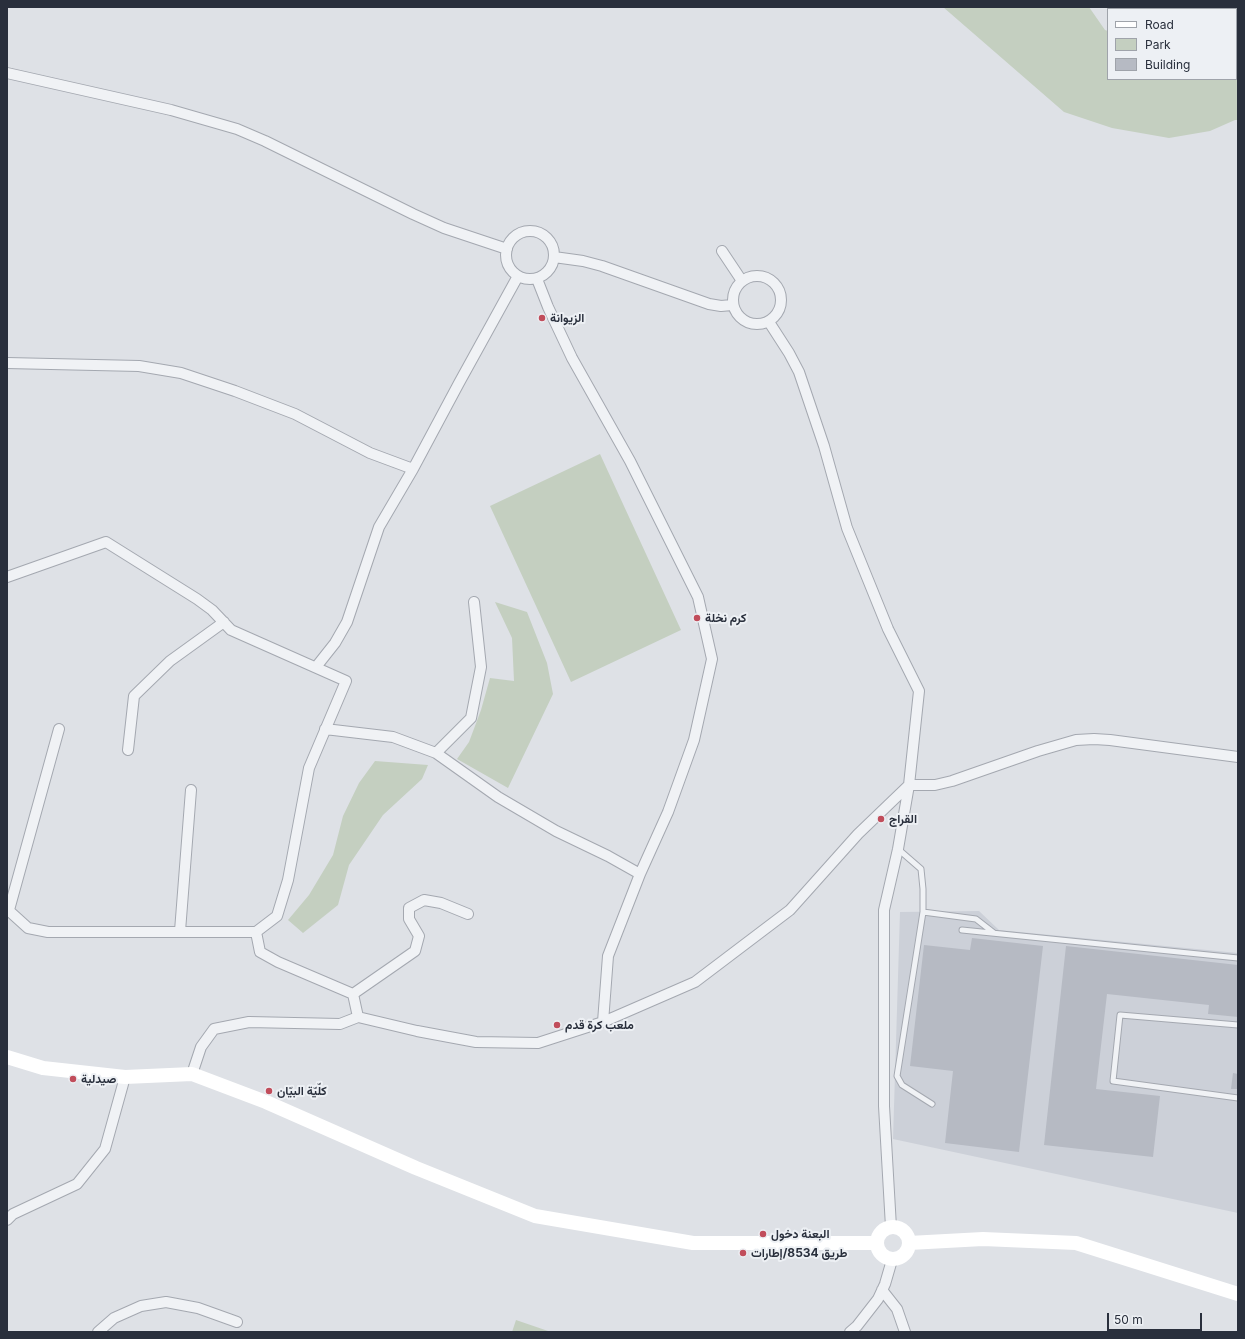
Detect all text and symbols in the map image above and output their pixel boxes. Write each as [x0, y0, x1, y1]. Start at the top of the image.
legend [1107, 8, 1237, 80]
text: Road [1145, 17, 1174, 32]
text: Park [1145, 37, 1171, 52]
text: Building [1145, 57, 1190, 72]
place label: الزيوانة [550, 311, 584, 325]
marker: الزيوانة [537, 313, 547, 323]
place label: كرم نخلة [705, 611, 746, 625]
marker: كرم نخلة [692, 613, 702, 623]
place label: القراج [889, 812, 917, 826]
marker: القراج [876, 814, 886, 824]
place label: ملعب كرة قدم [565, 1018, 634, 1032]
marker: ملعب كرة قدم [552, 1020, 562, 1030]
place label: صيدلية [81, 1072, 116, 1086]
marker: صيدلية [68, 1074, 78, 1084]
place label: كلّيّة البيّان [277, 1084, 327, 1098]
marker: كلّيّة البيّان [264, 1086, 274, 1096]
place label: البعنة دخول [771, 1227, 830, 1241]
marker: البعنة دخول [758, 1229, 768, 1239]
place label: طريق 8534/إطارات [751, 1246, 847, 1260]
marker: طريق 8534/إطارات [738, 1248, 748, 1258]
scale bar [1109, 1305, 1204, 1331]
text: 50 m [1114, 1312, 1143, 1327]

